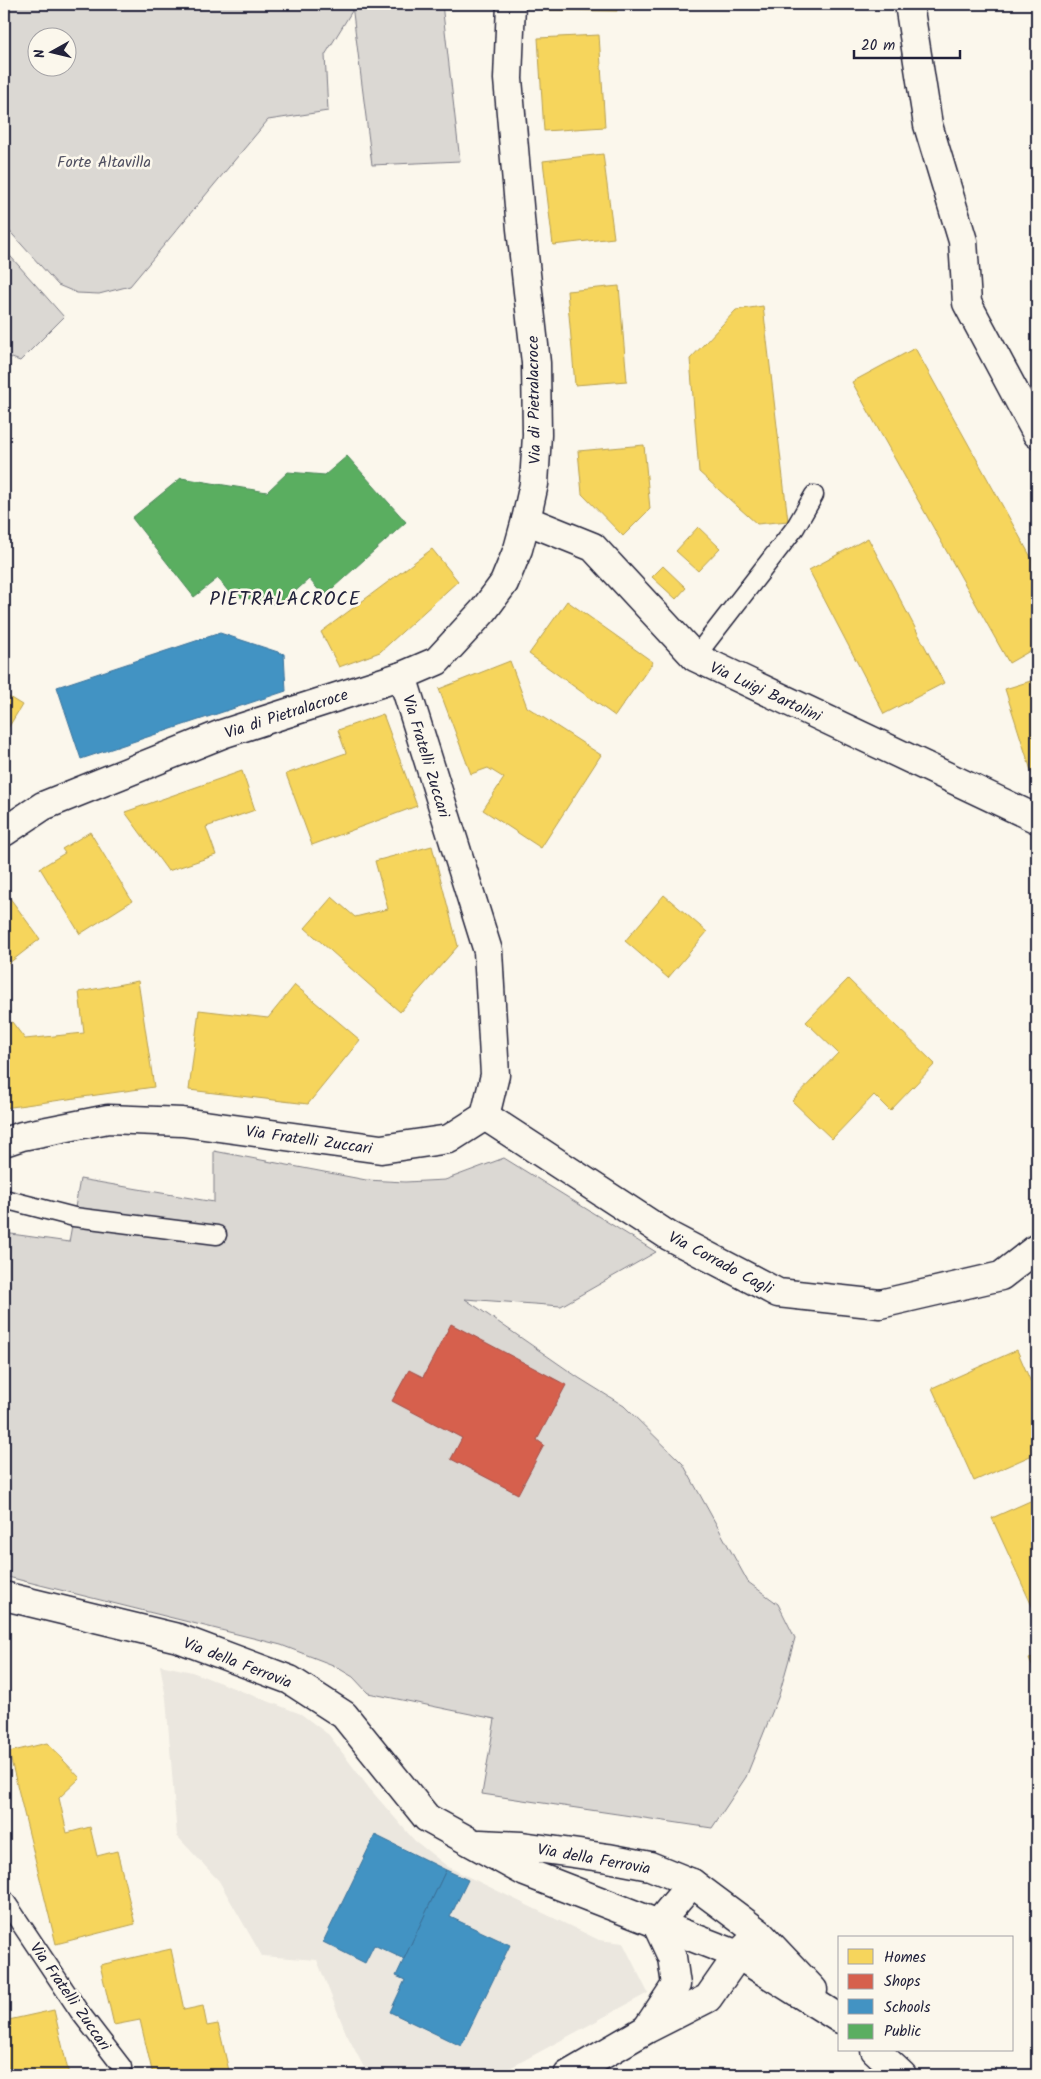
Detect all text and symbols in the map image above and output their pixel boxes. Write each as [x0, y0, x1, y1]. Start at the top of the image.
north arrow [28, 28, 78, 78]
scale bar [854, 28, 960, 60]
text: 20 m [861, 34, 895, 58]
text: N [29, 48, 52, 60]
park label: Forte Altavilla [57, 150, 151, 175]
street label: Via di Pietralacroce [521, 335, 548, 464]
district label: PIETRALACROCE [209, 585, 361, 615]
street label: Via Luigi Bartolini [705, 656, 826, 730]
street label: Via di Pietralacroce [221, 683, 351, 746]
street label: Via Fratelli Zuccari [395, 692, 456, 822]
street label: Via Fratelli Zuccari [244, 1119, 375, 1162]
street label: Via Corrado Cagli [664, 1225, 778, 1302]
street label: Via della Ferrovia [179, 1631, 295, 1696]
street label: Via della Ferrovia [535, 1837, 652, 1882]
legend [838, 1936, 1014, 2052]
street label: Via Fratelli Zuccari [23, 1938, 117, 2057]
text: Homes [884, 1946, 927, 1970]
text: Shops [884, 1970, 921, 1994]
text: Schools [884, 1996, 931, 2020]
text: Public [884, 2020, 921, 2044]

